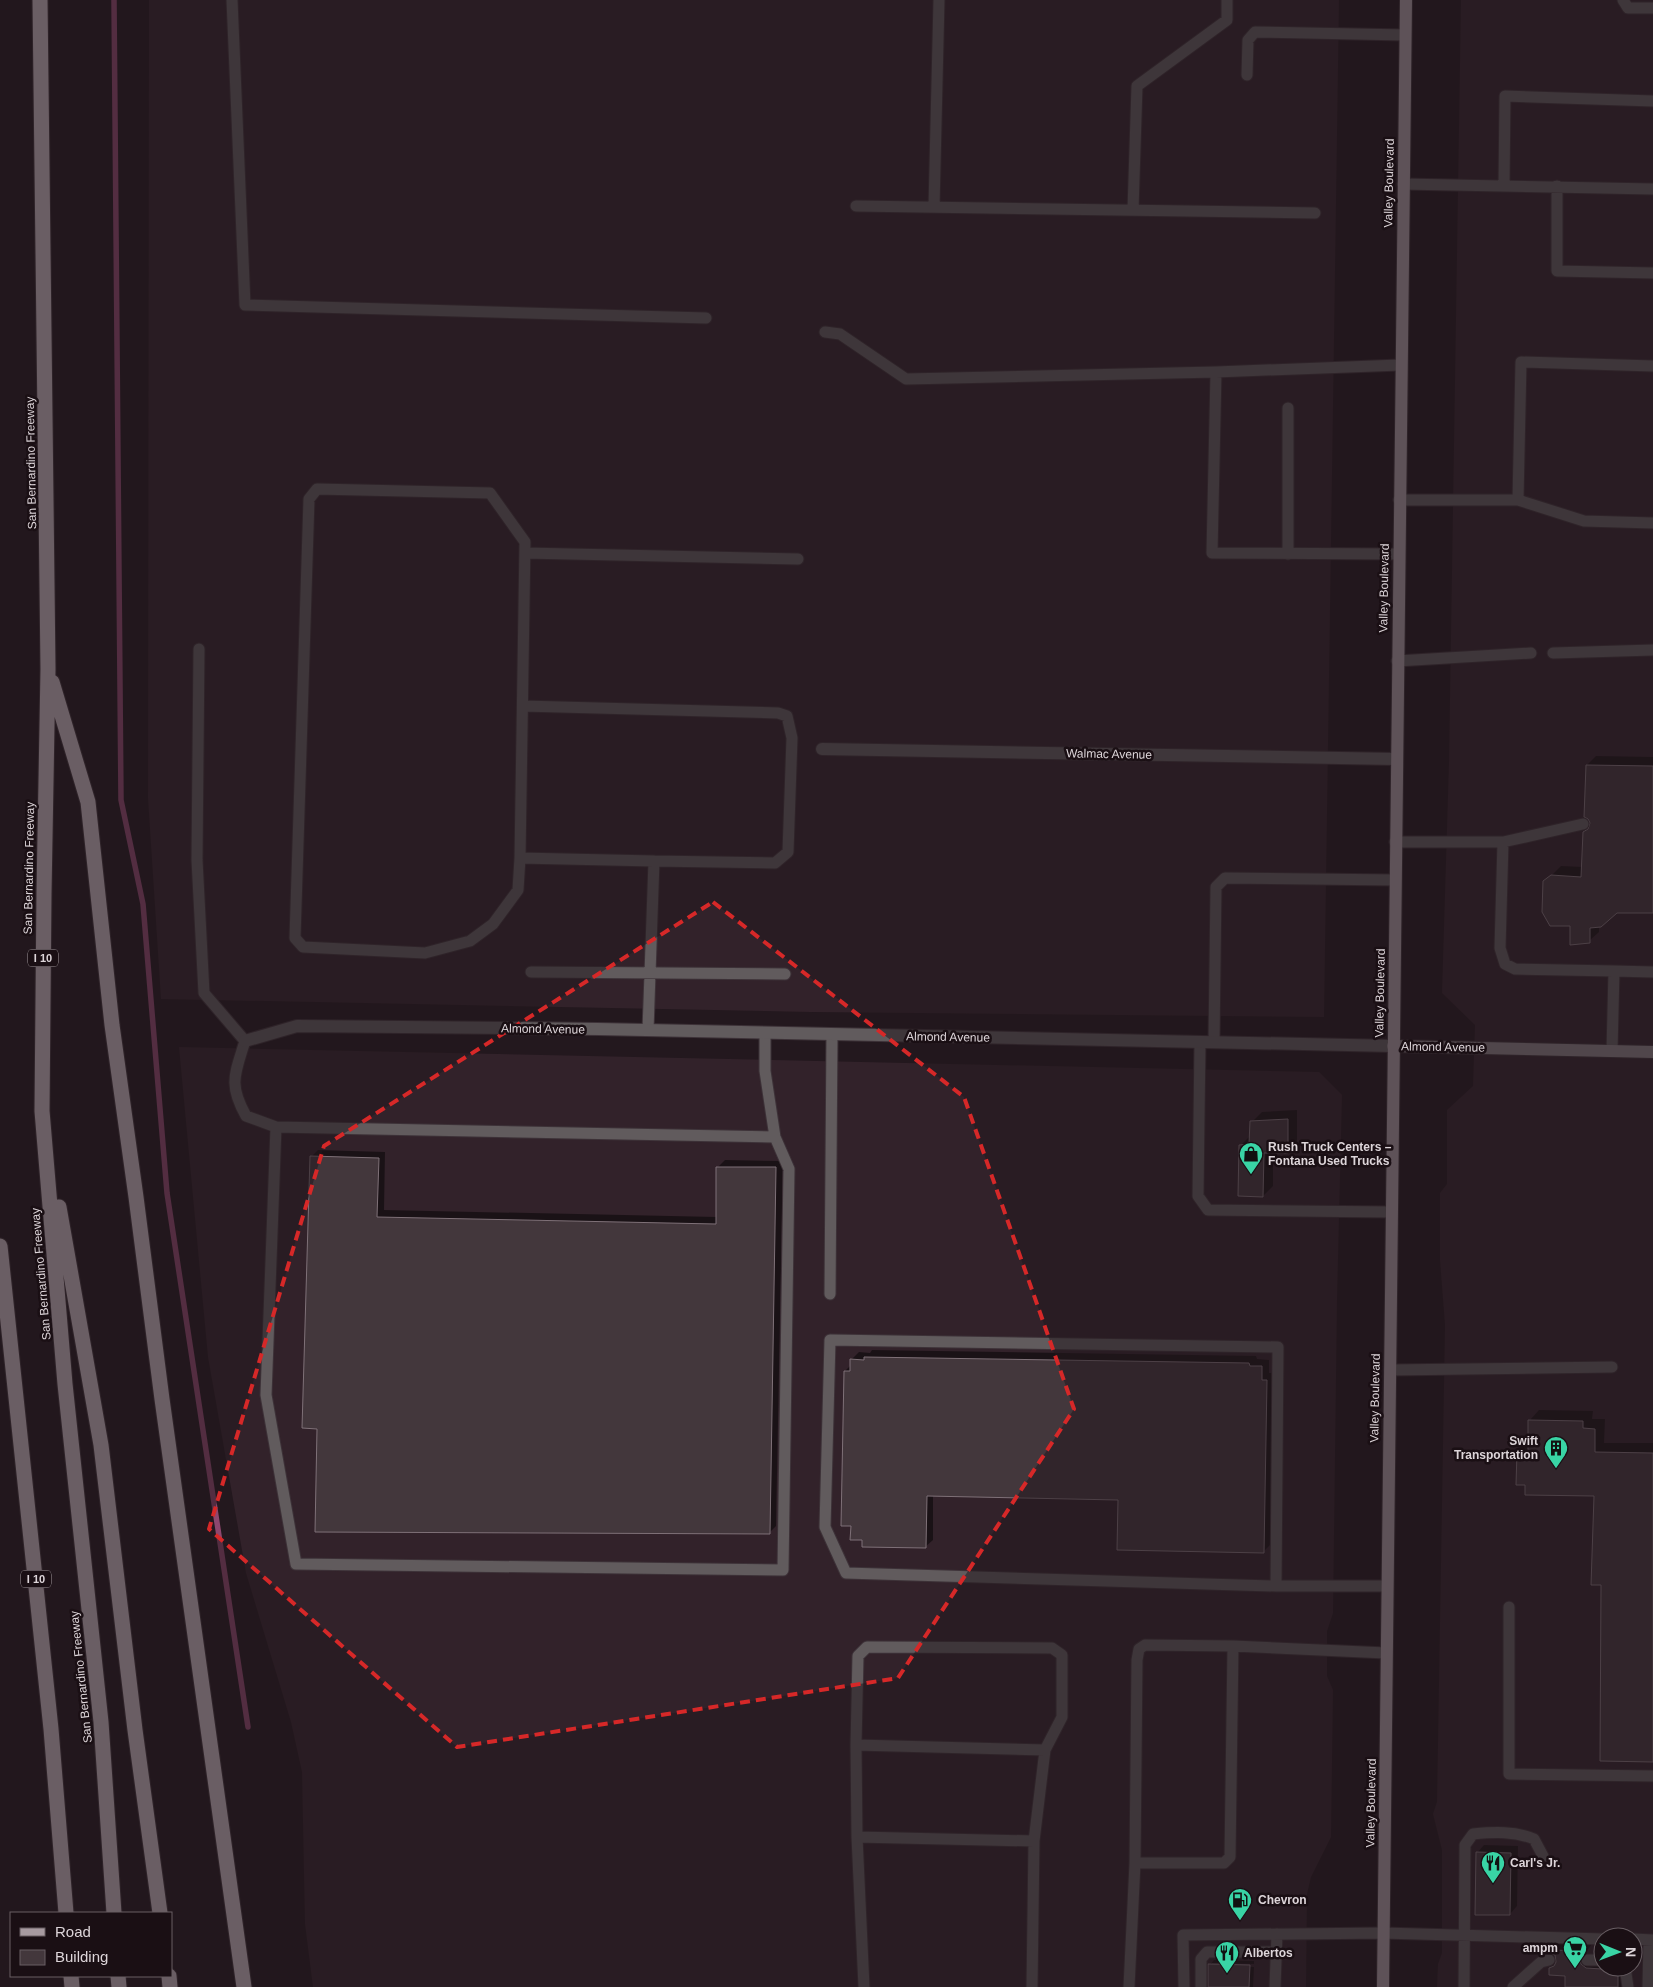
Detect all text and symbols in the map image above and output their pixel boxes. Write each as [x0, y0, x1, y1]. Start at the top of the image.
street label: Valley Boulevard [1381, 138, 1397, 228]
street label: San Bernardino Freeway [23, 397, 39, 529]
street label: Valley Boulevard [1376, 543, 1392, 633]
street label: Walmac Avenue [1066, 746, 1152, 762]
street label: San Bernardino Freeway [21, 802, 37, 934]
street label: Valley Boulevard [1372, 948, 1388, 1038]
road number: I 10 [28, 950, 58, 966]
street label: Almond Avenue [501, 1021, 585, 1037]
street label: Almond Avenue [906, 1029, 990, 1045]
street label: Almond Avenue [1401, 1039, 1485, 1055]
place label: Rush Truck Centers – Fontana Used Trucks [1268, 1140, 1392, 1168]
shop icon: Rush Truck Centers – Fontana Used Trucks [1238, 1141, 1264, 1175]
street label: San Bernardino Freeway [28, 1207, 54, 1341]
street label: Valley Boulevard [1367, 1353, 1383, 1443]
place label: Swift Transportation [1454, 1434, 1538, 1462]
building icon: Swift Transportation [1543, 1435, 1569, 1469]
road number: I 10 [21, 1570, 51, 1588]
street label: San Bernardino Freeway [67, 1610, 95, 1744]
street label: Valley Boulevard [1363, 1758, 1379, 1848]
restaurant icon: Carl's Jr. [1480, 1850, 1506, 1884]
place label: Carl's Jr. [1510, 1856, 1560, 1870]
fuel station icon: Chevron [1227, 1887, 1253, 1921]
place label: Chevron [1258, 1893, 1307, 1907]
legend [10, 1912, 172, 1977]
text: Road [55, 1923, 91, 1940]
north arrow [1593, 1927, 1643, 1977]
supermarket icon: ampm [1562, 1935, 1588, 1969]
restaurant icon: Albertos [1214, 1940, 1240, 1974]
place label: ampm [1523, 1941, 1558, 1955]
place label: Albertos [1244, 1946, 1293, 1960]
text: N [1623, 1947, 1639, 1957]
text: Building [55, 1948, 108, 1965]

